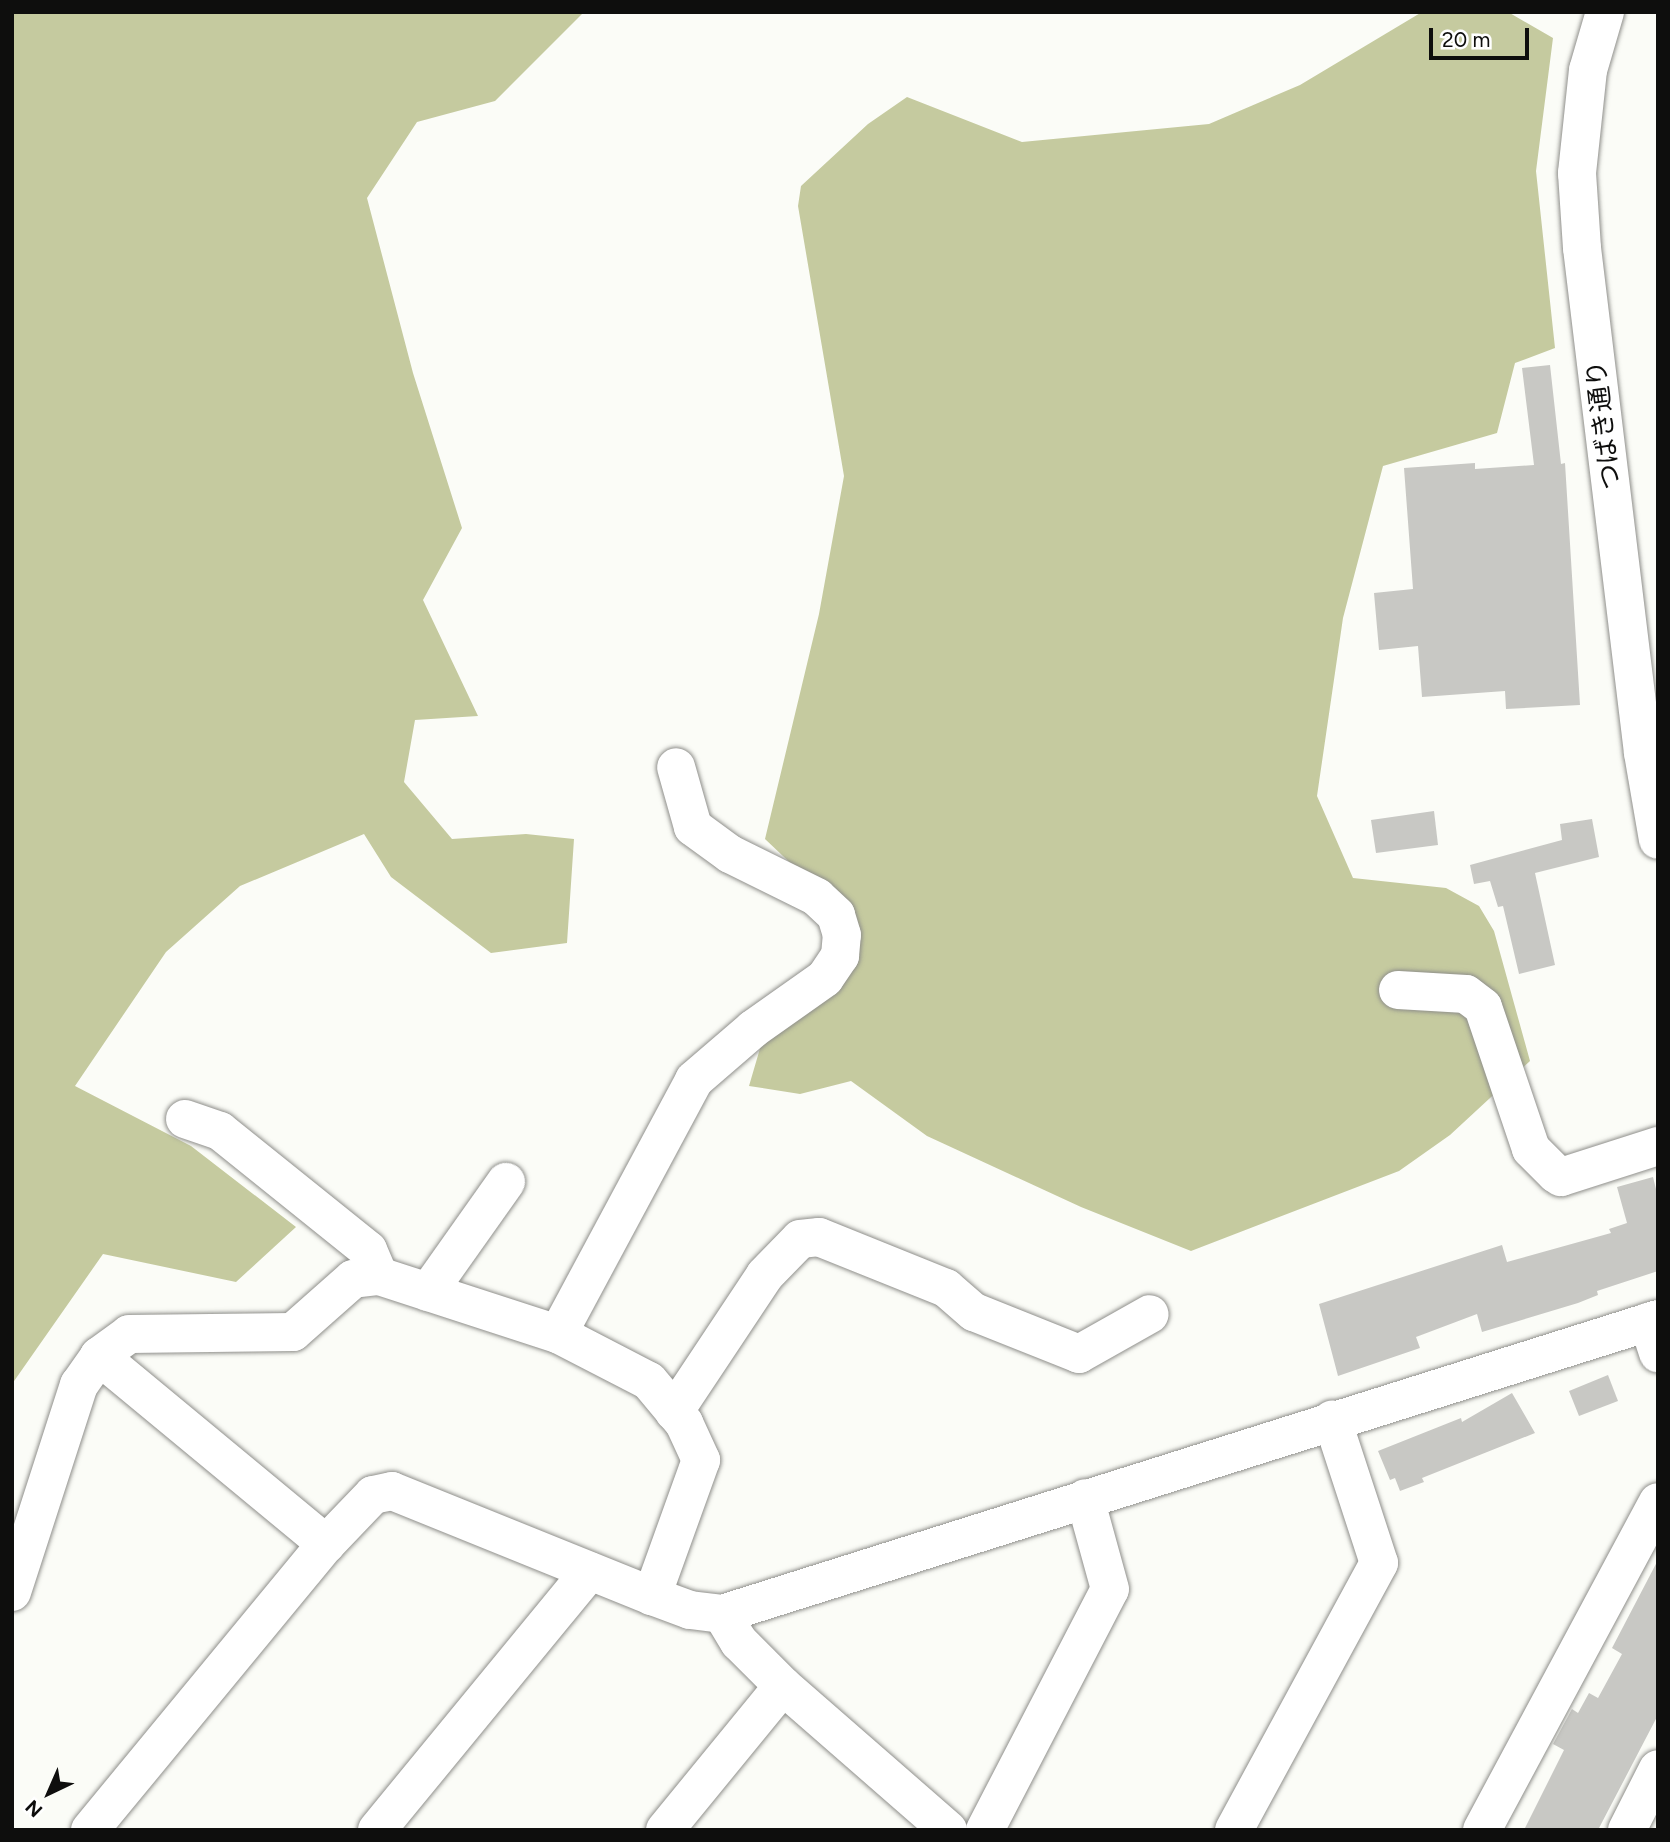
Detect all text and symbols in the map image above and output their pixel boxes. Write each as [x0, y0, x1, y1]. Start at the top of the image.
scale bar [1432, 14, 1532, 58]
text: 20 m [1442, 27, 1490, 52]
street label: つばき通り [1581, 359, 1627, 491]
north arrow [14, 1758, 84, 1828]
text: N [21, 1795, 47, 1822]

